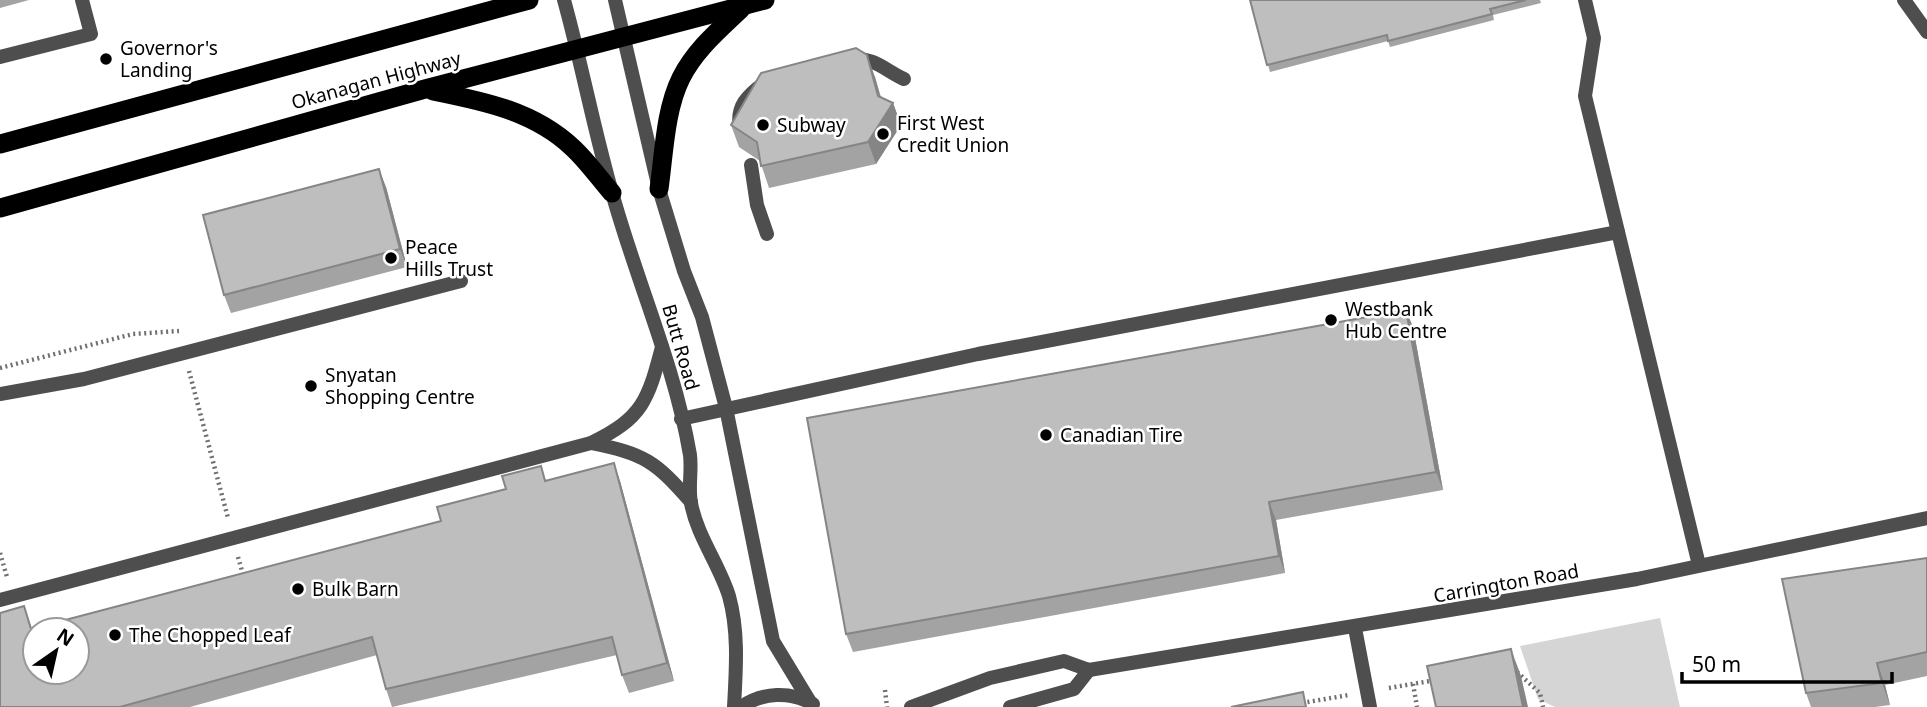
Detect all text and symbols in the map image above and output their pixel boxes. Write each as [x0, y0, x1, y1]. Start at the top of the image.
place label: Governor's Landing [120, 35, 218, 83]
street label: Okanagan Highway [288, 45, 464, 115]
marker: Governor's Landing [98, 51, 114, 67]
place label: First West Credit Union [897, 110, 1009, 158]
place label: Subway [777, 112, 846, 138]
marker: Subway [755, 117, 771, 133]
marker: First West Credit Union [875, 126, 891, 142]
place label: Peace Hills Trust [405, 234, 493, 282]
marker: Peace Hills Trust [383, 250, 399, 266]
place label: Westbank Hub Centre [1345, 296, 1447, 344]
street label: Butt Road [656, 301, 706, 393]
marker: Westbank Hub Centre [1323, 312, 1339, 328]
place label: Snyatan Shopping Centre [325, 362, 475, 410]
marker: Snyatan Shopping Centre [303, 378, 319, 394]
place label: Canadian Tire [1060, 422, 1183, 448]
marker: Canadian Tire [1038, 427, 1054, 443]
street label: Carrington Road [1431, 557, 1581, 609]
place label: Bulk Barn [312, 576, 399, 602]
marker: Bulk Barn [290, 581, 306, 597]
north arrow [21, 616, 91, 686]
text: N [52, 622, 79, 652]
place label: The Chopped Leaf [129, 622, 292, 648]
marker: The Chopped Leaf [107, 627, 123, 643]
scale bar [1682, 640, 1892, 684]
text: 50 m [1692, 650, 1741, 678]

